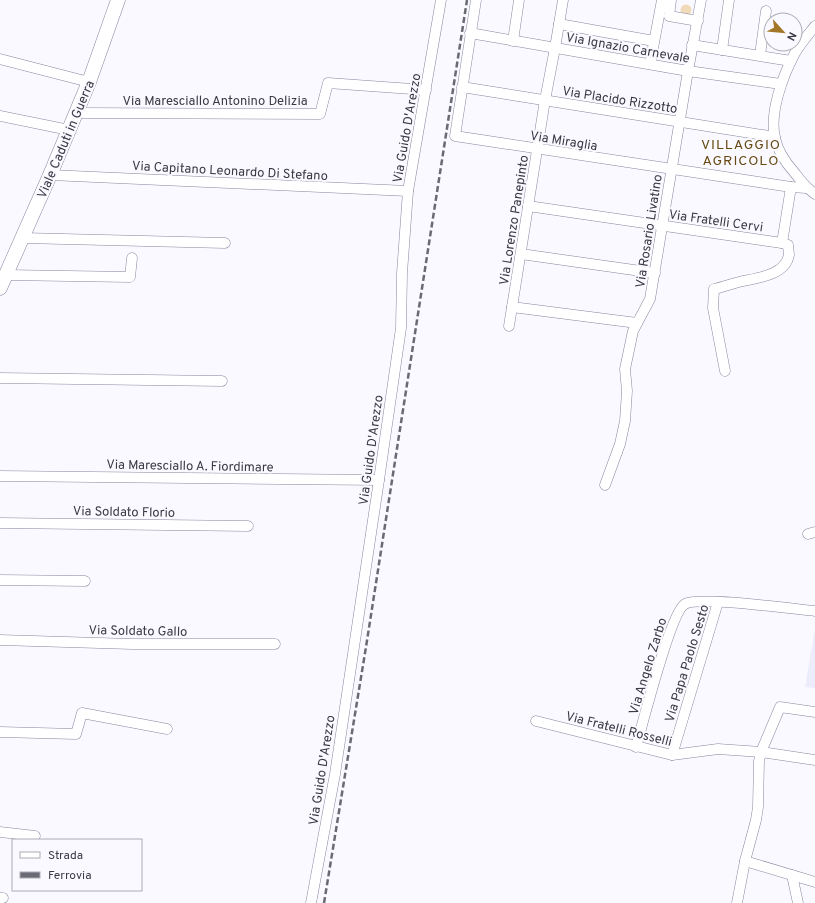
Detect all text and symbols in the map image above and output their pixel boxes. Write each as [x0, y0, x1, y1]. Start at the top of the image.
north arrow [763, 12, 803, 52]
text: N [783, 29, 799, 43]
street label: Via Ignazio Carnevale [564, 30, 691, 68]
street label: Via Guido D'Arezzo [390, 72, 426, 184]
street label: Viale Caduti in Guerra [35, 78, 99, 201]
street label: Via Placido Rizzotto [561, 84, 678, 118]
street label: Via Maresciallo Antonino Delizia [122, 94, 308, 110]
street label: Via Miraglia [529, 129, 599, 155]
district label: VILLAGGIO AGRICOLO [701, 137, 781, 170]
street label: Via Lorenzo Panepinto [497, 154, 533, 286]
street label: Via Capitano Leonardo Di Stefano [131, 159, 328, 185]
street label: Via Rosario Livatino [633, 173, 667, 289]
street label: Via Fratelli Cervi [668, 207, 764, 237]
street label: Via Guido D'Arezzo [356, 394, 388, 506]
street label: Via Maresciallo A. Fiordimare [106, 458, 274, 476]
street label: Via Soldato Florio [73, 504, 175, 522]
street label: Via Papa Paolo Sesto [662, 603, 713, 724]
street label: Via Angelo Zarbo [627, 616, 671, 717]
street label: Via Soldato Gallo [88, 623, 187, 641]
street label: Via Fratelli Rosselli [564, 709, 673, 751]
street label: Via Guido D'Arezzo [306, 714, 340, 826]
legend [12, 839, 142, 891]
text: Strada [48, 848, 83, 864]
text: Ferrovia [48, 868, 91, 884]

